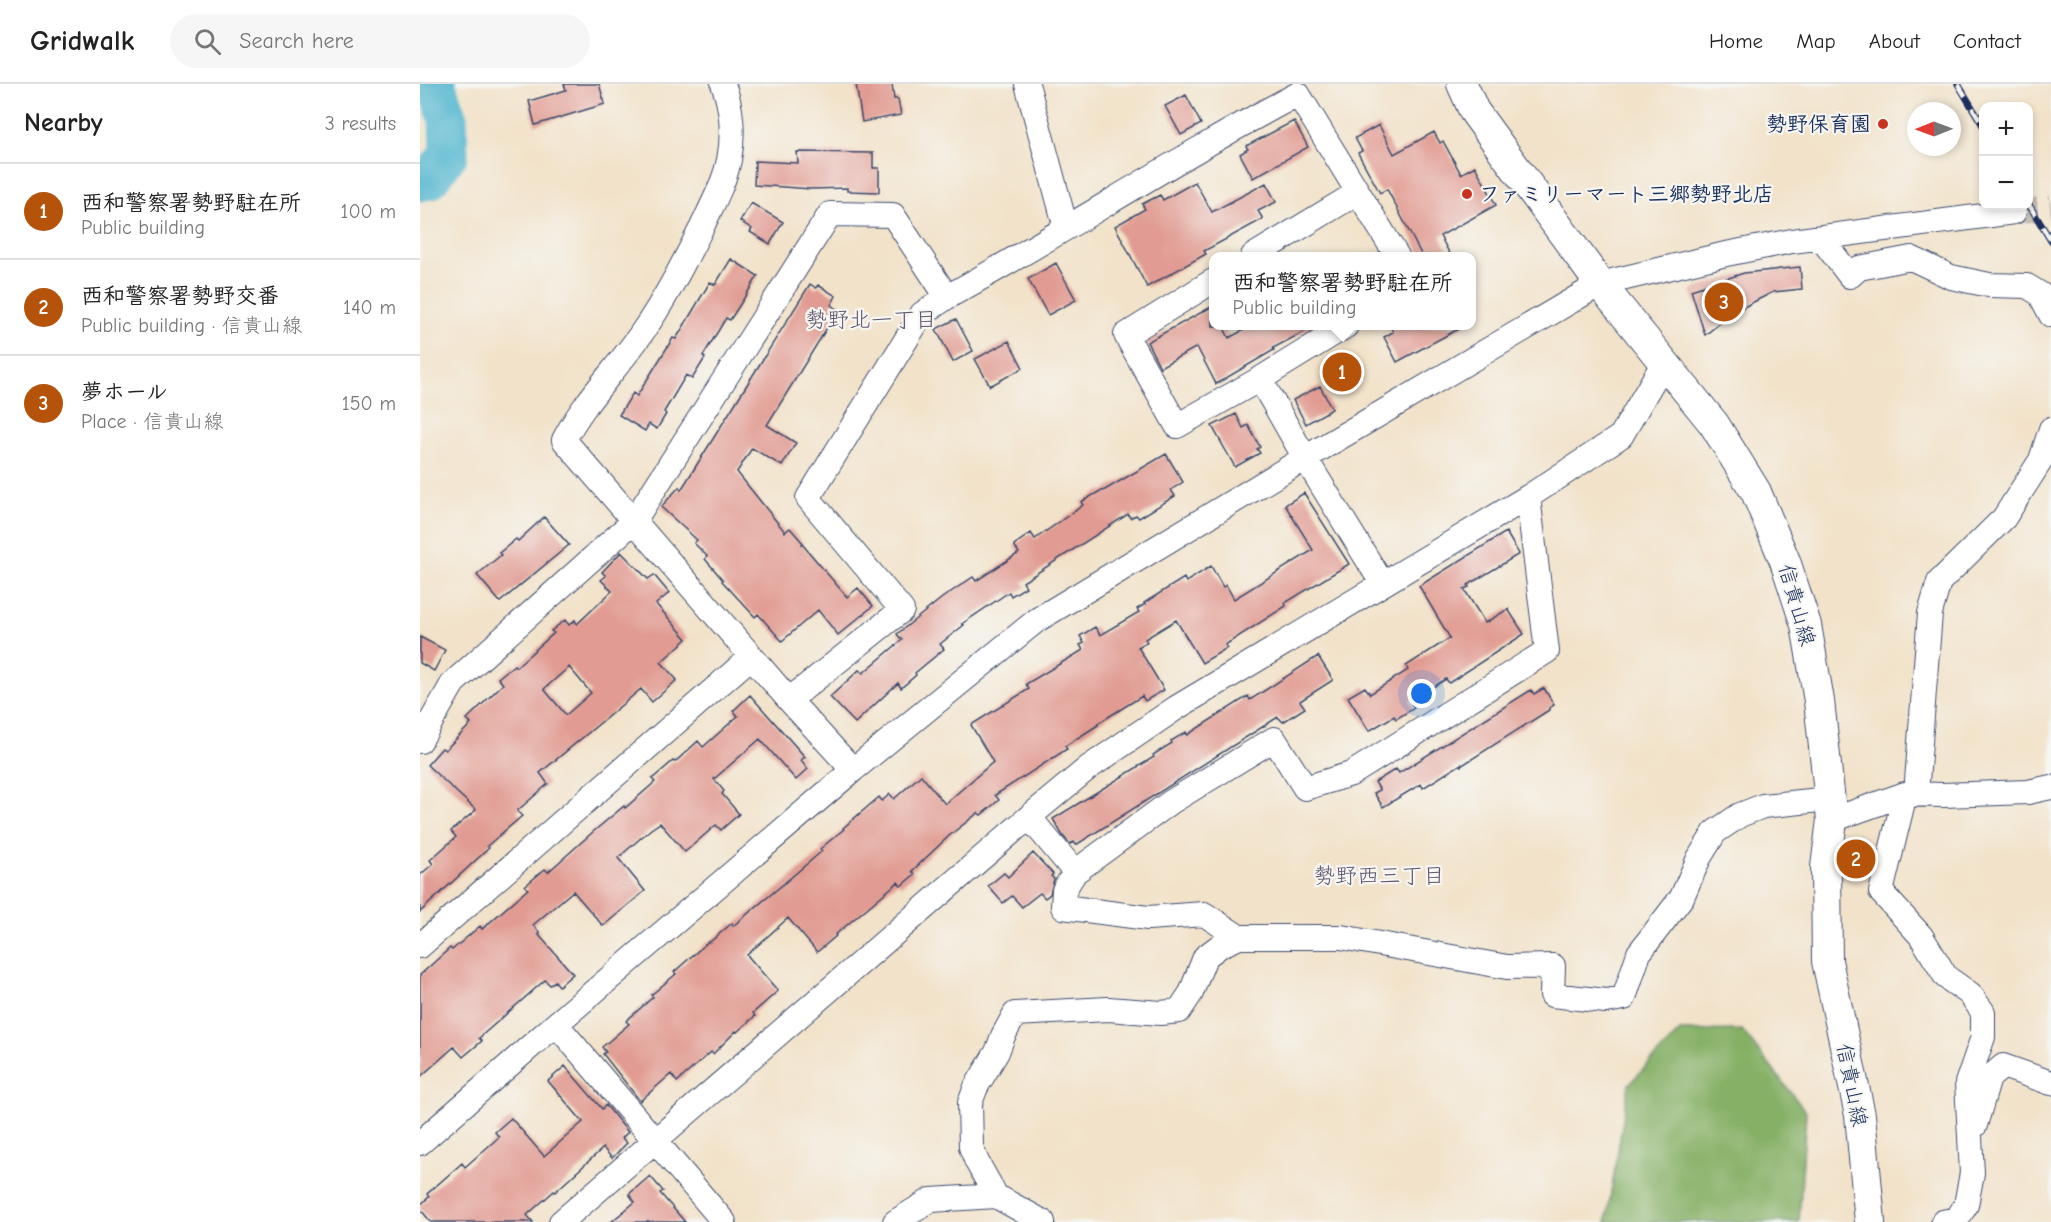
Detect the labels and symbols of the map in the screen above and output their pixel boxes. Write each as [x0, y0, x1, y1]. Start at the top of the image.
north arrow [1907, 102, 1961, 156]
place label: 勢野保育園 [1766, 112, 1871, 136]
marker: 勢野保育園 [1876, 117, 1890, 131]
place label: ファミリーマート三郷勢野北店 [1479, 182, 1774, 206]
marker: ファミリーマート三郷勢野北店 [1460, 187, 1474, 201]
pin: 3 [1704, 280, 1744, 324]
district label: 勢野北一丁目 [805, 307, 937, 333]
pin: 1 [1322, 350, 1362, 394]
street label: 信貴山線 [1774, 561, 1820, 649]
your location [1407, 679, 1436, 708]
pin: 2 [1836, 836, 1876, 882]
district label: 勢野西三丁目 [1313, 863, 1445, 889]
street label: 信貴山線 [1832, 1041, 1872, 1129]

